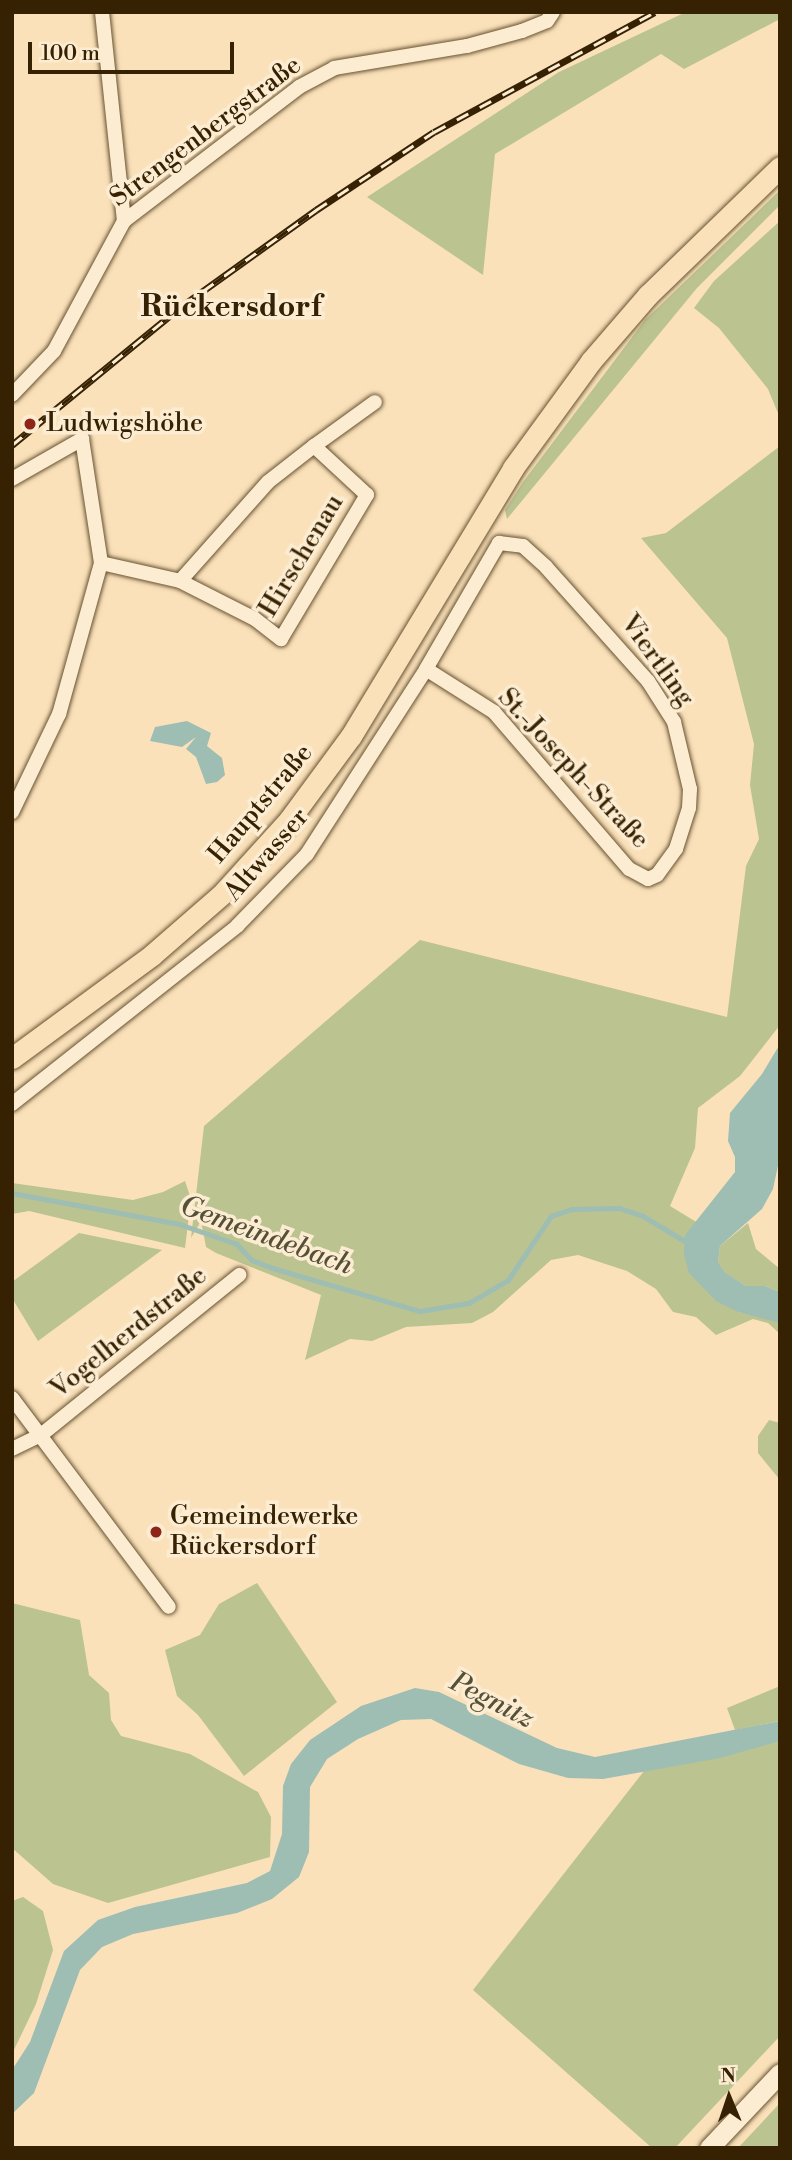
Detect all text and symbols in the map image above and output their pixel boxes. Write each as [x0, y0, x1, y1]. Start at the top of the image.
scale bar [32, 28, 238, 72]
text: 100 m [41, 41, 100, 67]
street label: Strengenbergstraße [104, 50, 308, 214]
district label: Rückersdorf [141, 289, 321, 325]
place label: Ludwigshöhe [46, 408, 203, 440]
marker: Ludwigshöhe [20, 414, 40, 434]
street label: Hirschenau [253, 489, 351, 623]
street label: Viertling [613, 609, 701, 713]
street label: St.-Joseph-Straße [491, 682, 655, 856]
street label: Hauptstraße [202, 738, 320, 870]
street label: Altwasser [218, 802, 316, 908]
water label: Gemeindebach [175, 1189, 357, 1283]
street label: Vogelherdstraße [45, 1260, 213, 1406]
place label: Gemeindewerke Rückersdorf [170, 1501, 358, 1562]
marker: Gemeindewerke Rückersdorf [148, 1524, 164, 1540]
water label: Pegnitz [444, 1666, 540, 1736]
north arrow [694, 2062, 764, 2132]
text: N [720, 2064, 736, 2088]

